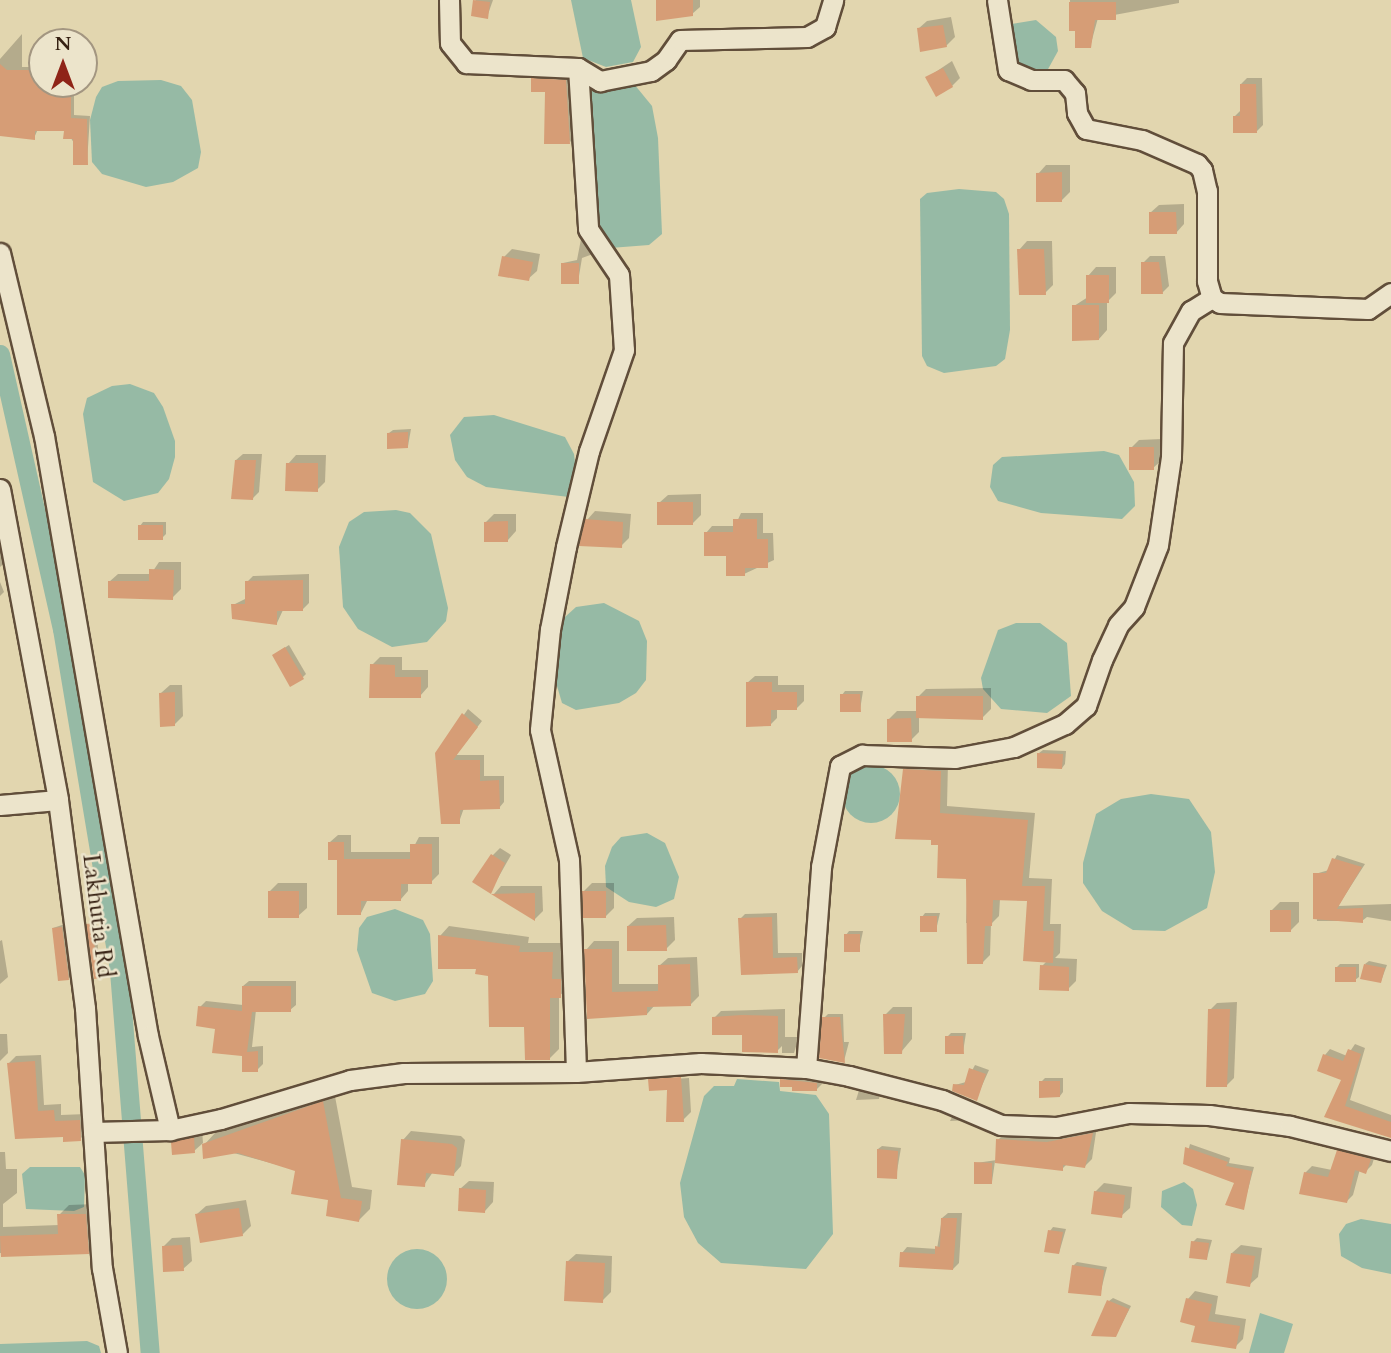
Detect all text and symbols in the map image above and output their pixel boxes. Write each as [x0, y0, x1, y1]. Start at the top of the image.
north arrow [28, 28, 98, 98]
text: N [55, 31, 71, 57]
street label: Lakhutia Rd [76, 852, 120, 980]

